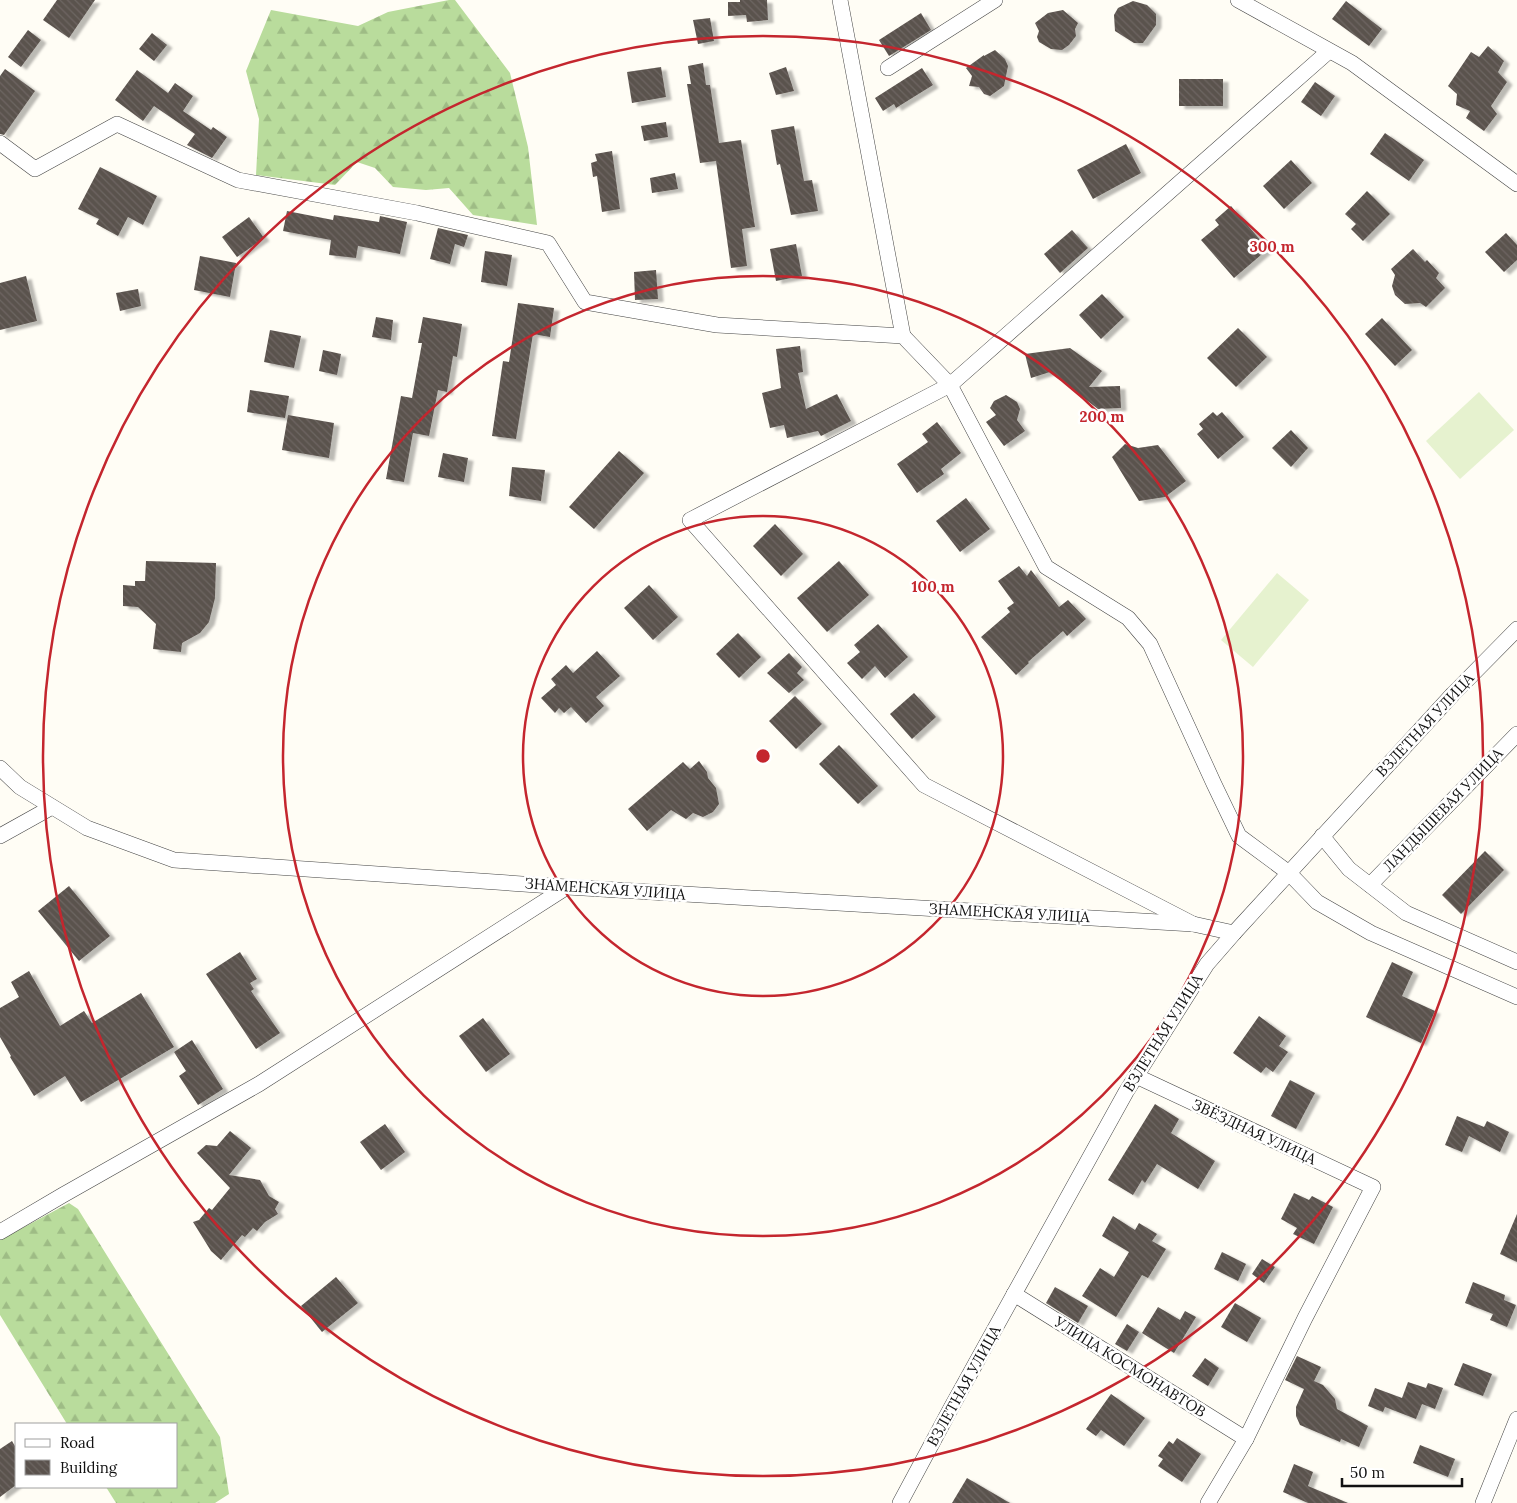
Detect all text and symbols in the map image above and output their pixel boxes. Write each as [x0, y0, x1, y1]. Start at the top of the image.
text: 300 m [1249, 237, 1295, 256]
text: 200 m [1080, 407, 1125, 426]
text: 100 m [912, 577, 955, 596]
street label: ВЗЛЕТНАЯ УЛИЦА [1372, 668, 1478, 781]
street label: ЛАНДЫШЕВАЯ УЛИЦА [1379, 743, 1507, 876]
centre of rings [754, 747, 772, 765]
street label: ЗНАМЕНСКАЯ УЛИЦА [524, 873, 687, 904]
street label: ЗНАМЕНСКАЯ УЛИЦА [928, 899, 1091, 926]
street label: ВЗЛЕТНАЯ УЛИЦА [1119, 970, 1207, 1095]
street label: ЗВЁЗДНАЯ УЛИЦА [1189, 1094, 1320, 1169]
street label: УЛИЦА КОСМОНАВТОВ [1050, 1312, 1210, 1421]
street label: ВЗЛЕТНАЯ УЛИЦА [922, 1321, 1005, 1450]
legend [15, 1423, 178, 1488]
text: Road [60, 1433, 95, 1452]
scale bar [1342, 1456, 1462, 1488]
text: Building [60, 1458, 118, 1477]
text: 50 m [1350, 1463, 1385, 1482]

